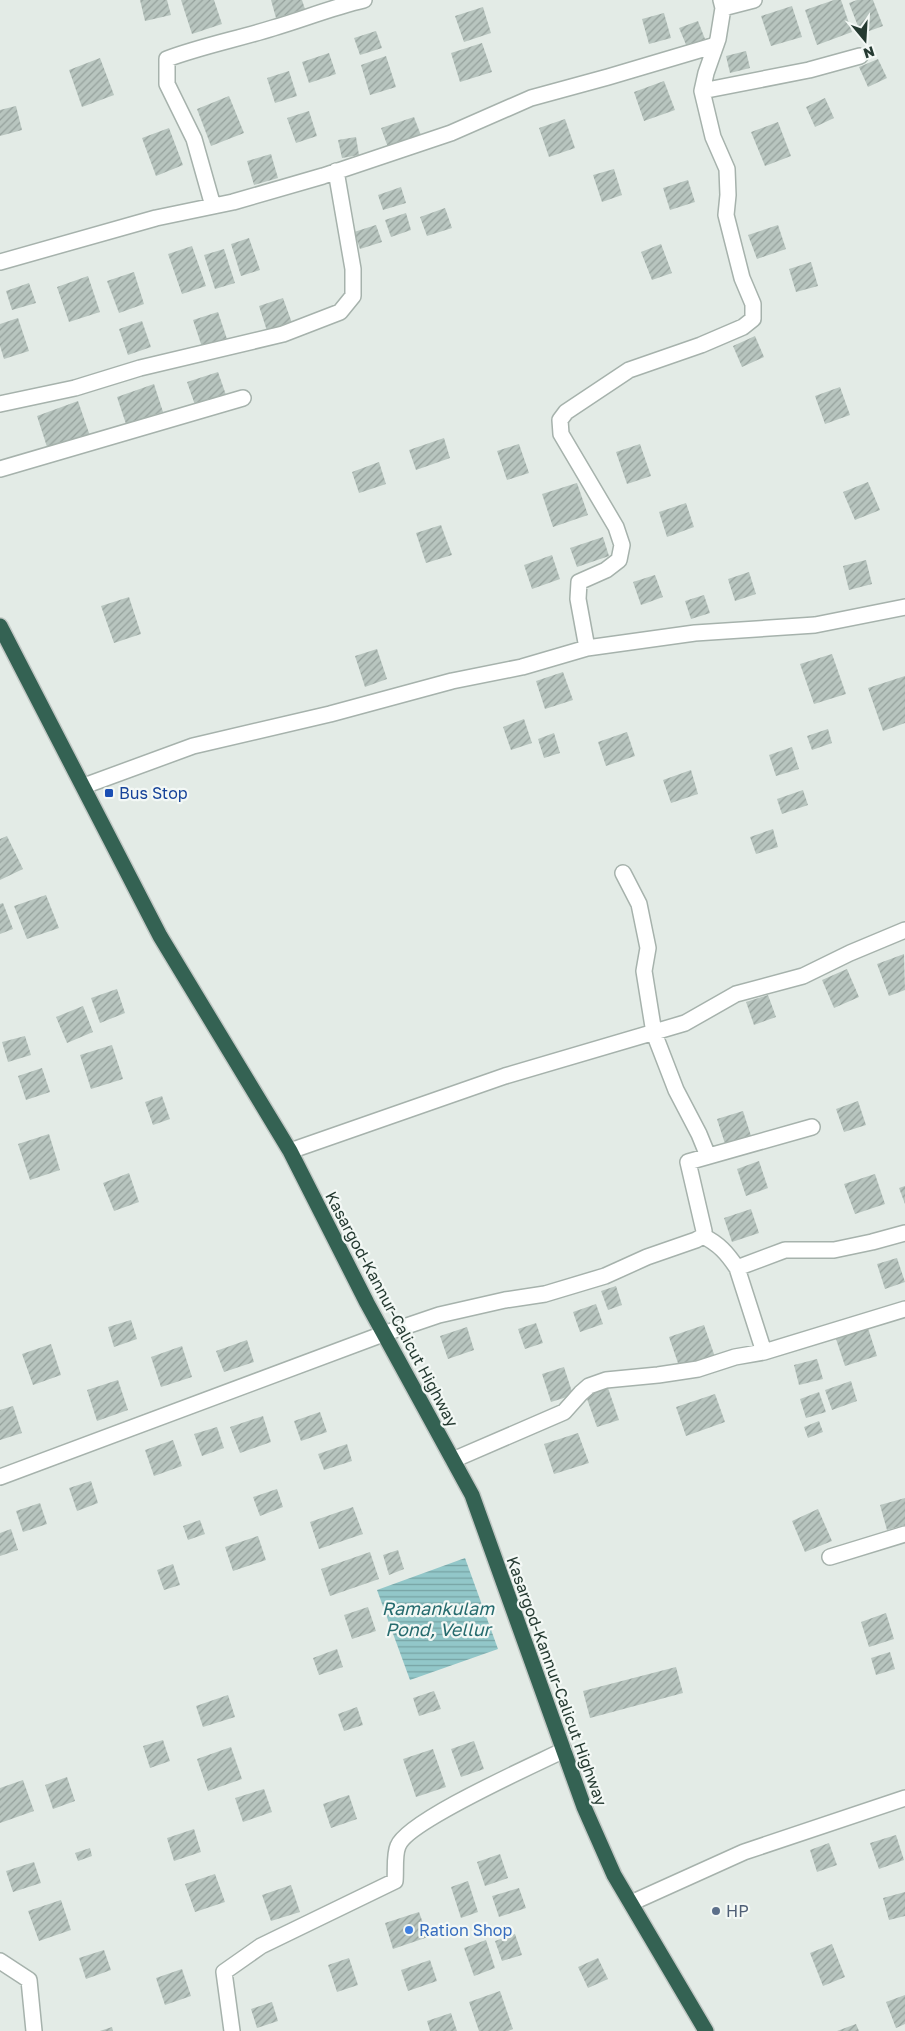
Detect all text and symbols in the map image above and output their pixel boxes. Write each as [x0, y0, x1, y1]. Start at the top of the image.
north arrow [840, 15, 890, 65]
text: N [861, 43, 877, 63]
place label: Bus Stop [119, 783, 188, 803]
marker: Bus Stop [103, 787, 115, 799]
street label: Kasargod-Kannur-Calicut Highway [321, 1188, 463, 1430]
street label: Kasargod-Kannur-Calicut Highway [502, 1554, 612, 1808]
water label: Ramankulam Pond, Vellur [382, 1597, 495, 1640]
place label: HP [726, 1901, 749, 1921]
marker: HP [710, 1905, 722, 1917]
place label: Ration Shop [419, 1920, 512, 1940]
marker: Ration Shop [403, 1924, 415, 1936]

